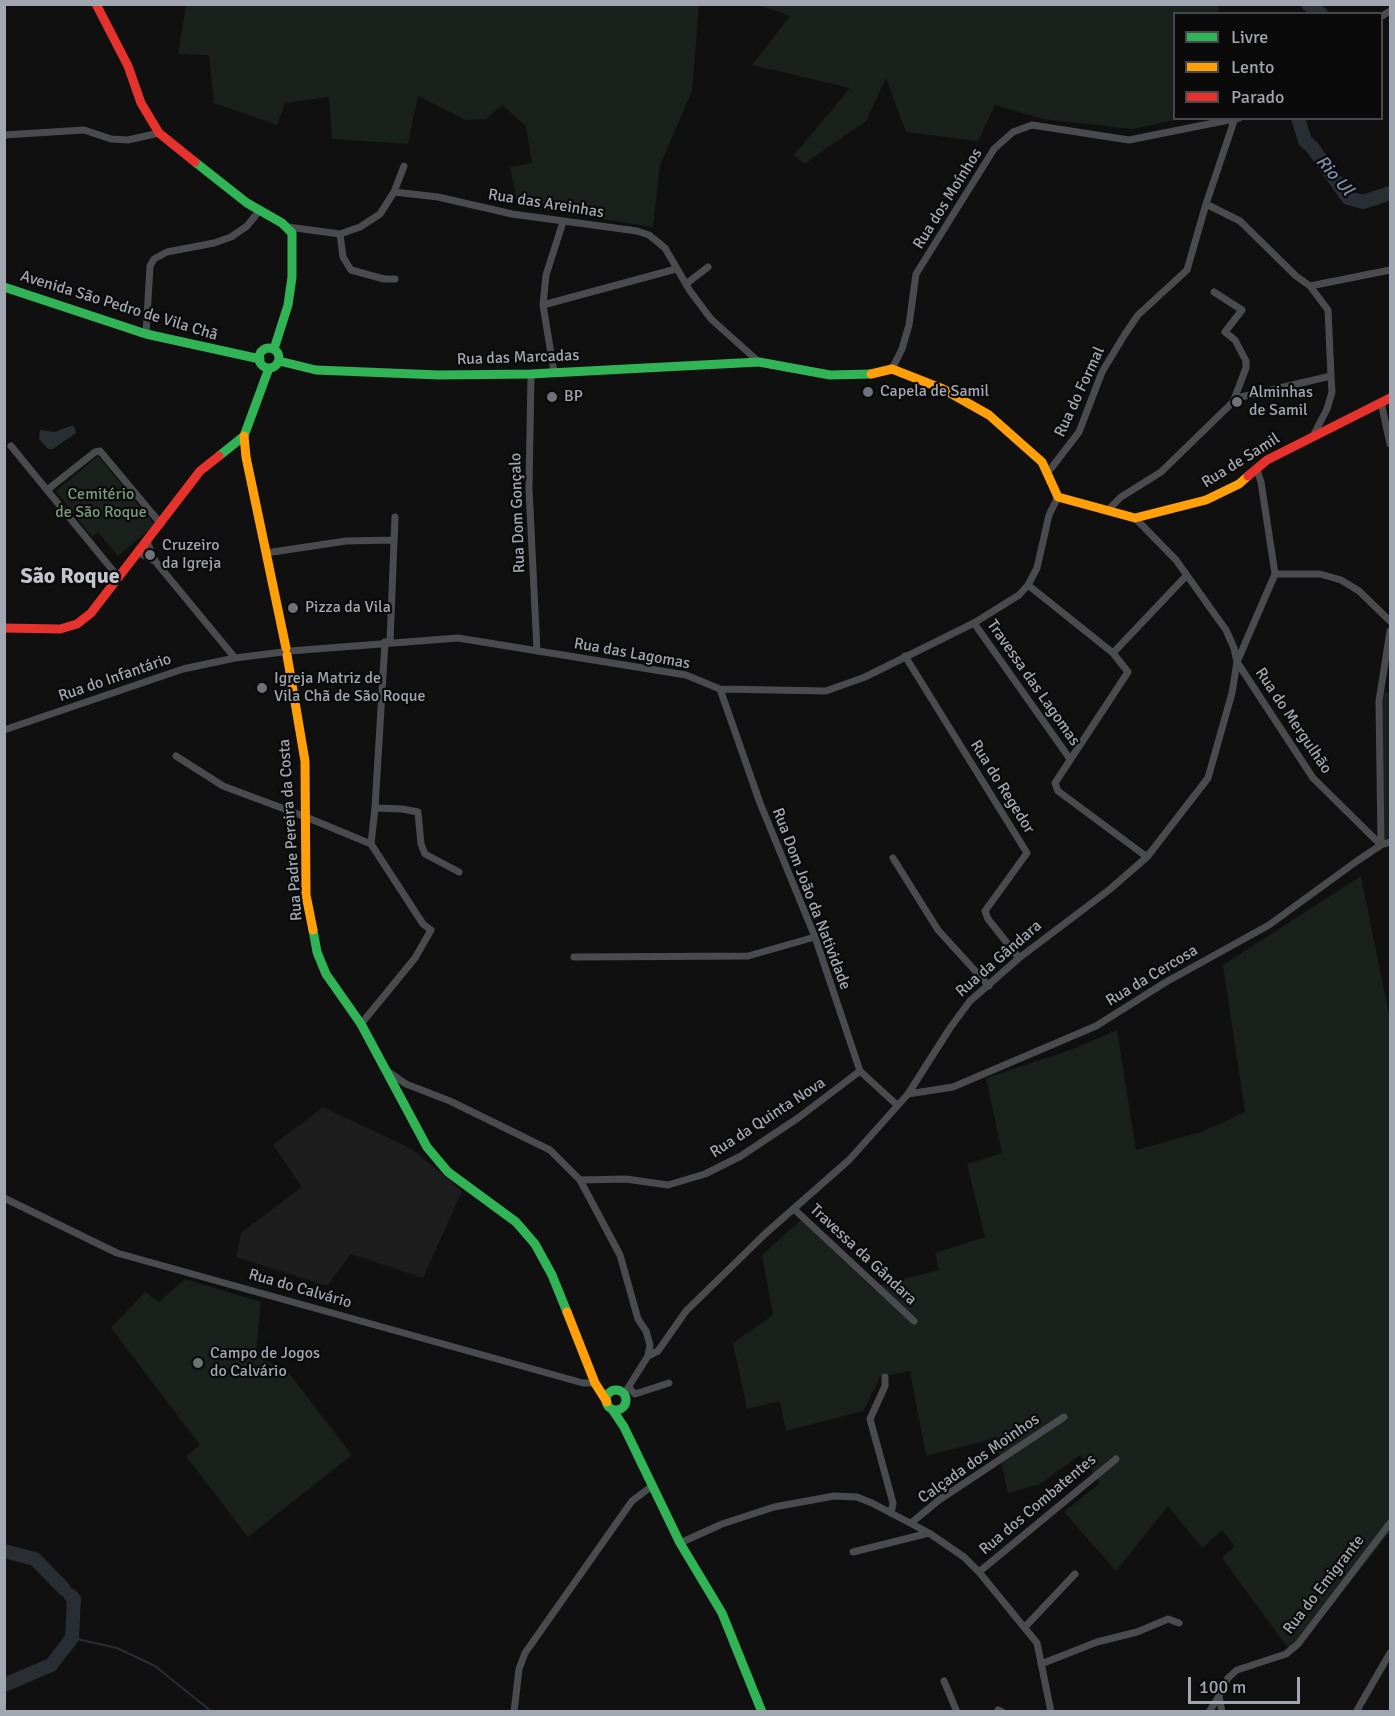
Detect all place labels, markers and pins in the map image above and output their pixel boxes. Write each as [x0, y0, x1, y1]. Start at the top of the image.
place label: Capela de Samil [880, 382, 989, 402]
place label: Alminhas de Samil [1249, 383, 1313, 421]
marker: Capela de Samil [861, 385, 875, 399]
place label: BP [564, 387, 583, 407]
marker: BP [545, 390, 559, 404]
marker: Alminhas de Samil [1230, 395, 1244, 409]
place label: Cruzeiro da Igreja [162, 536, 221, 574]
marker: Cruzeiro da Igreja [143, 548, 157, 562]
place label: Pizza da Vila [305, 598, 391, 618]
marker: Pizza da Vila [286, 601, 300, 615]
place label: Igreja Matriz de Vila Chã de São Roque [274, 669, 426, 707]
marker: Igreja Matriz de Vila Chã de São Roque [255, 681, 269, 695]
place label: Campo de Jogos do Calvário [210, 1344, 320, 1382]
marker: Campo de Jogos do Calvário [191, 1356, 205, 1370]

